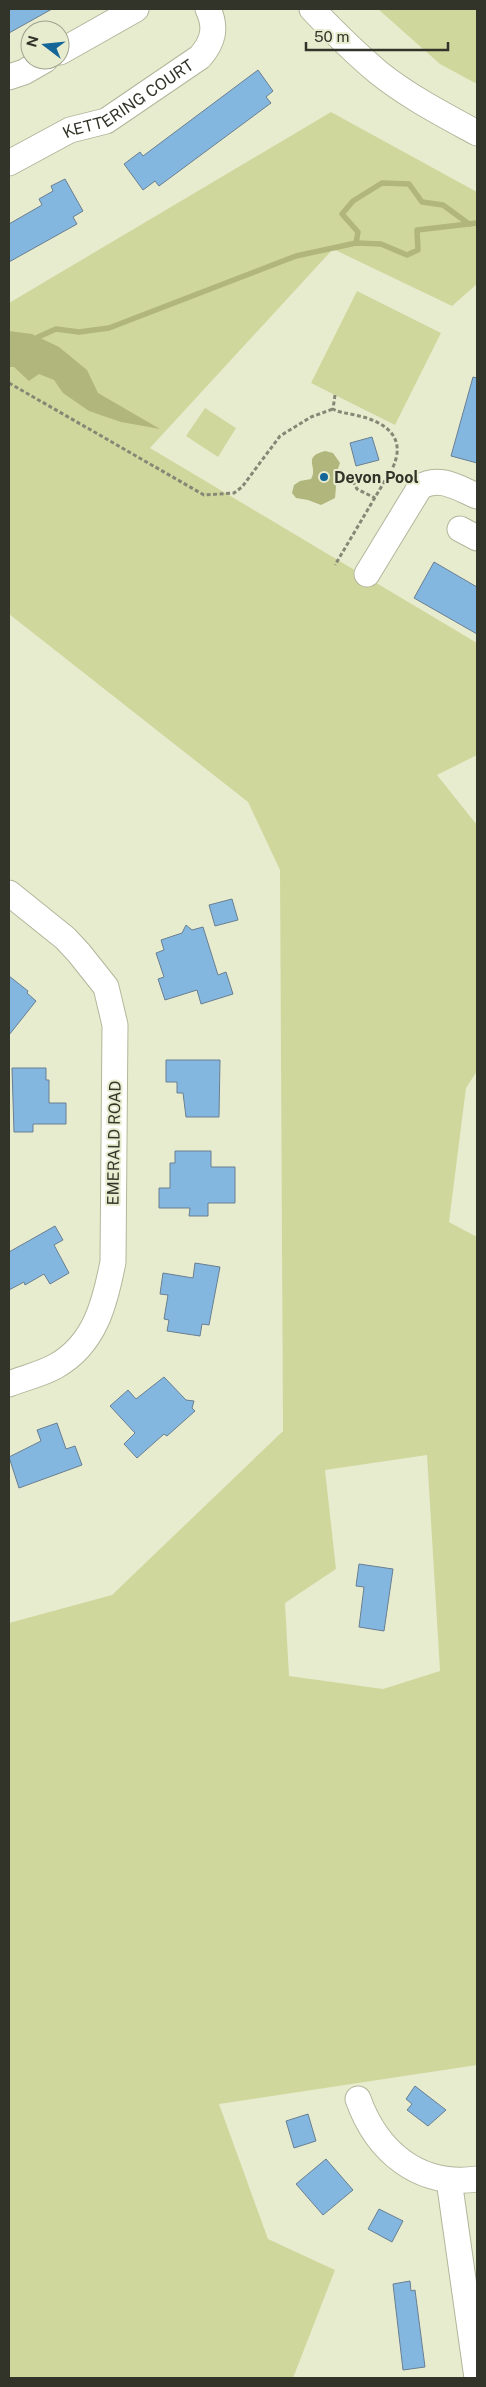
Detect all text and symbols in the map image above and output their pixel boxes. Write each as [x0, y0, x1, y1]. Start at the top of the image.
north arrow [20, 20, 70, 70]
scale bar [306, 20, 448, 52]
text: 50 m [314, 28, 349, 45]
text: N [23, 34, 42, 49]
street label: KETTERING COURT [59, 55, 197, 142]
place label: Devon Pool [334, 468, 419, 487]
marker: Devon Pool [318, 471, 330, 483]
street label: EMERALD ROAD [103, 1080, 125, 1206]

